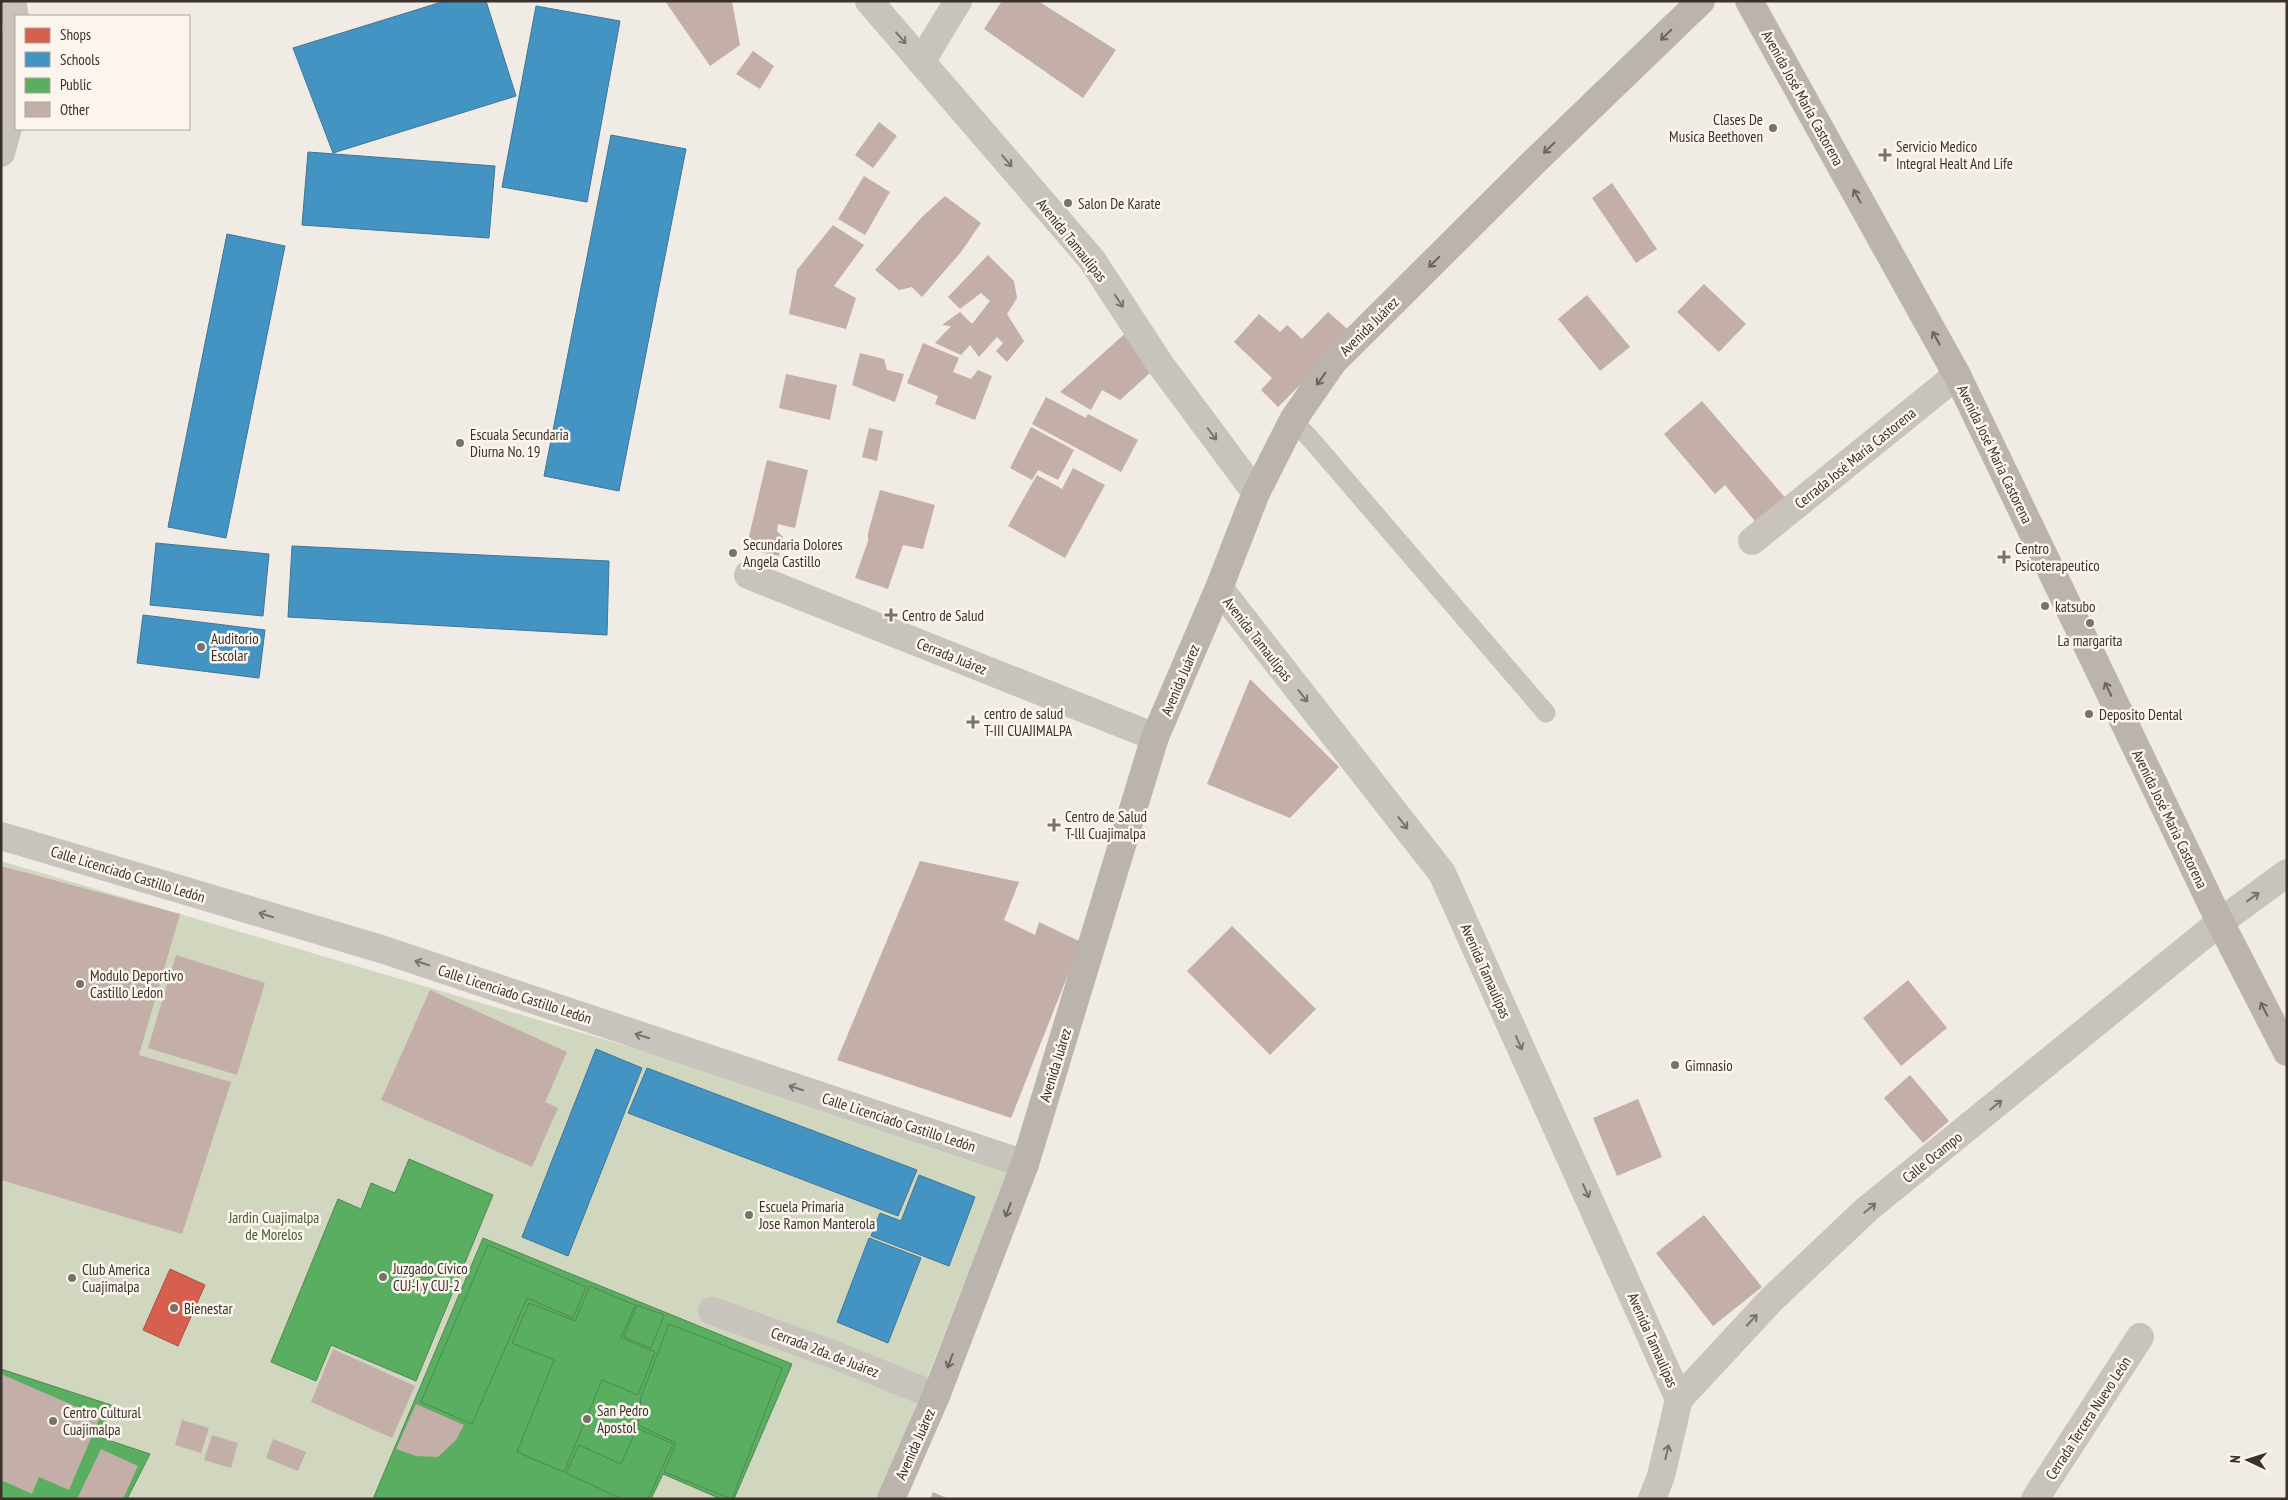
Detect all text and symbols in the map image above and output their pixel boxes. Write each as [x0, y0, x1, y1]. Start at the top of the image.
legend [15, 15, 190, 130]
text: Shops [60, 25, 91, 44]
street label: Avenida José María Castorena [1758, 27, 1848, 169]
one-way arrow [1660, 29, 1673, 41]
one-way arrow [895, 31, 906, 44]
text: Schools [60, 50, 100, 69]
text: Public [60, 75, 92, 94]
text: Other [60, 100, 90, 119]
place label: Clases De Musica Beethoven [1669, 110, 1763, 146]
marker: Clases De Musica Beethoven [1767, 122, 1779, 134]
place label: Servicio Medico Integral Healt And Life [1896, 137, 2013, 173]
one-way arrow [1543, 142, 1556, 154]
marker: Servicio Medico Integral Healt And Life [1878, 148, 1892, 162]
one-way arrow [1001, 154, 1013, 167]
one-way arrow [1852, 190, 1862, 204]
street label: Avenida Tamaulipas [1033, 194, 1111, 286]
place label: Salon De Karate [1078, 194, 1161, 213]
marker: Salon De Karate [1062, 197, 1074, 209]
one-way arrow [1428, 256, 1440, 268]
street label: Avenida Juárez [1335, 292, 1403, 360]
one-way arrow [1114, 294, 1124, 308]
one-way arrow [1931, 332, 1941, 346]
one-way arrow [1316, 372, 1326, 386]
street label: Avenida José María Castorena [1953, 382, 2037, 526]
street label: Cerrada José María Castorena [1791, 403, 1919, 513]
place label: Escuala Secundaria Diurna No. 19 [470, 425, 569, 461]
one-way arrow [1207, 427, 1217, 441]
marker: Escuala Secundaria Diurna No. 19 [454, 437, 466, 449]
place label: Secundaria Dolores Angela Castillo [743, 535, 843, 571]
place label: Centro Psicoterapeutico [2015, 539, 2100, 575]
marker: Secundaria Dolores Angela Castillo [727, 547, 739, 559]
marker: Centro Psicoterapeutico [1997, 550, 2011, 564]
street label: Avenida Tamaulipas [1219, 593, 1297, 685]
place label: katsubo [2055, 597, 2096, 616]
marker: katsubo [2039, 600, 2051, 612]
place label: Centro de Salud [902, 606, 984, 625]
marker: Centro de Salud [884, 608, 898, 622]
marker: La margarita [2084, 617, 2096, 629]
place label: Auditorio Escolar [211, 629, 259, 665]
place label: La margarita [2057, 631, 2123, 650]
street label: Cerrada Juárez [914, 633, 990, 679]
marker: Auditorio Escolar [195, 641, 207, 653]
street label: Avenida Juárez [1156, 641, 1204, 719]
one-way arrow [2102, 682, 2112, 697]
one-way arrow [1297, 689, 1308, 702]
place label: centro de salud T-III CUAJIMALPA [984, 704, 1073, 740]
place label: Deposito Dental [2099, 705, 2183, 724]
marker: Deposito Dental [2083, 708, 2095, 720]
marker: centro de salud T-III CUAJIMALPA [966, 715, 980, 729]
street label: Avenida José María Castorena [2128, 747, 2212, 891]
place label: Centro de Salud T-lll Cuajimalpa [1065, 807, 1147, 843]
one-way arrow [1398, 816, 1408, 830]
marker: Centro de Salud T-lll Cuajimalpa [1047, 818, 1061, 832]
street label: Calle Licenciado Castillo Ledón [49, 841, 207, 907]
one-way arrow [2246, 892, 2259, 903]
one-way arrow [259, 909, 275, 919]
street label: Avenida Tamaulipas [1457, 921, 1515, 1021]
one-way arrow [414, 957, 430, 967]
street label: Calle Licenciado Castillo Ledón [436, 960, 594, 1028]
place label: Modulo Deportivo Castillo Ledon [90, 966, 183, 1002]
marker: Modulo Deportivo Castillo Ledon [74, 978, 86, 990]
one-way arrow [2259, 1001, 2269, 1016]
street label: Avenida Juárez [1035, 1026, 1075, 1104]
one-way arrow [635, 1031, 650, 1040]
one-way arrow [1515, 1035, 1524, 1050]
place label: Gimnasio [1685, 1056, 1733, 1075]
marker: Gimnasio [1669, 1059, 1681, 1071]
one-way arrow [789, 1082, 805, 1092]
street label: Calle Licenciado Castillo Ledón [820, 1088, 978, 1156]
one-way arrow [1989, 1099, 2002, 1110]
street label: Calle Ocampo [1898, 1127, 1966, 1187]
one-way arrow [1581, 1183, 1591, 1198]
place label: Escuela Primaria Jose Ramon Manterola [758, 1197, 875, 1233]
one-way arrow [1003, 1201, 1012, 1217]
one-way arrow [1863, 1202, 1876, 1213]
park label: Jardin Cuajimalpa de Morelos [228, 1208, 319, 1244]
marker: Escuela Primaria Jose Ramon Manterola [743, 1209, 755, 1221]
place label: Juzgado Cívico CUJ-I y CUJ-2 [392, 1259, 468, 1295]
place label: Club America Cuajimalpa [82, 1260, 150, 1296]
marker: Juzgado Cívico CUJ-I y CUJ-2 [377, 1271, 389, 1283]
marker: Club America Cuajimalpa [66, 1272, 78, 1284]
street label: Avenida Tamaulipas [1624, 1290, 1682, 1390]
place label: Bienestar [184, 1299, 233, 1318]
marker: Bienestar [168, 1302, 180, 1314]
one-way arrow [1746, 1314, 1758, 1326]
street label: Cerrada 2da. de Juárez [768, 1323, 882, 1381]
one-way arrow [944, 1353, 954, 1368]
street label: Cerrada Tercera Nuevo León [2041, 1353, 2135, 1483]
place label: San Pedro Apostol [597, 1401, 649, 1437]
place label: Centro Cultural Cuajimalpa [63, 1403, 142, 1439]
street label: Avenida Juárez [891, 1405, 939, 1483]
marker: San Pedro Apostol [581, 1413, 593, 1425]
marker: Centro Cultural Cuajimalpa [47, 1415, 59, 1427]
north arrow [2223, 1435, 2273, 1485]
one-way arrow [1663, 1445, 1672, 1461]
text: N [2226, 1455, 2244, 1463]

